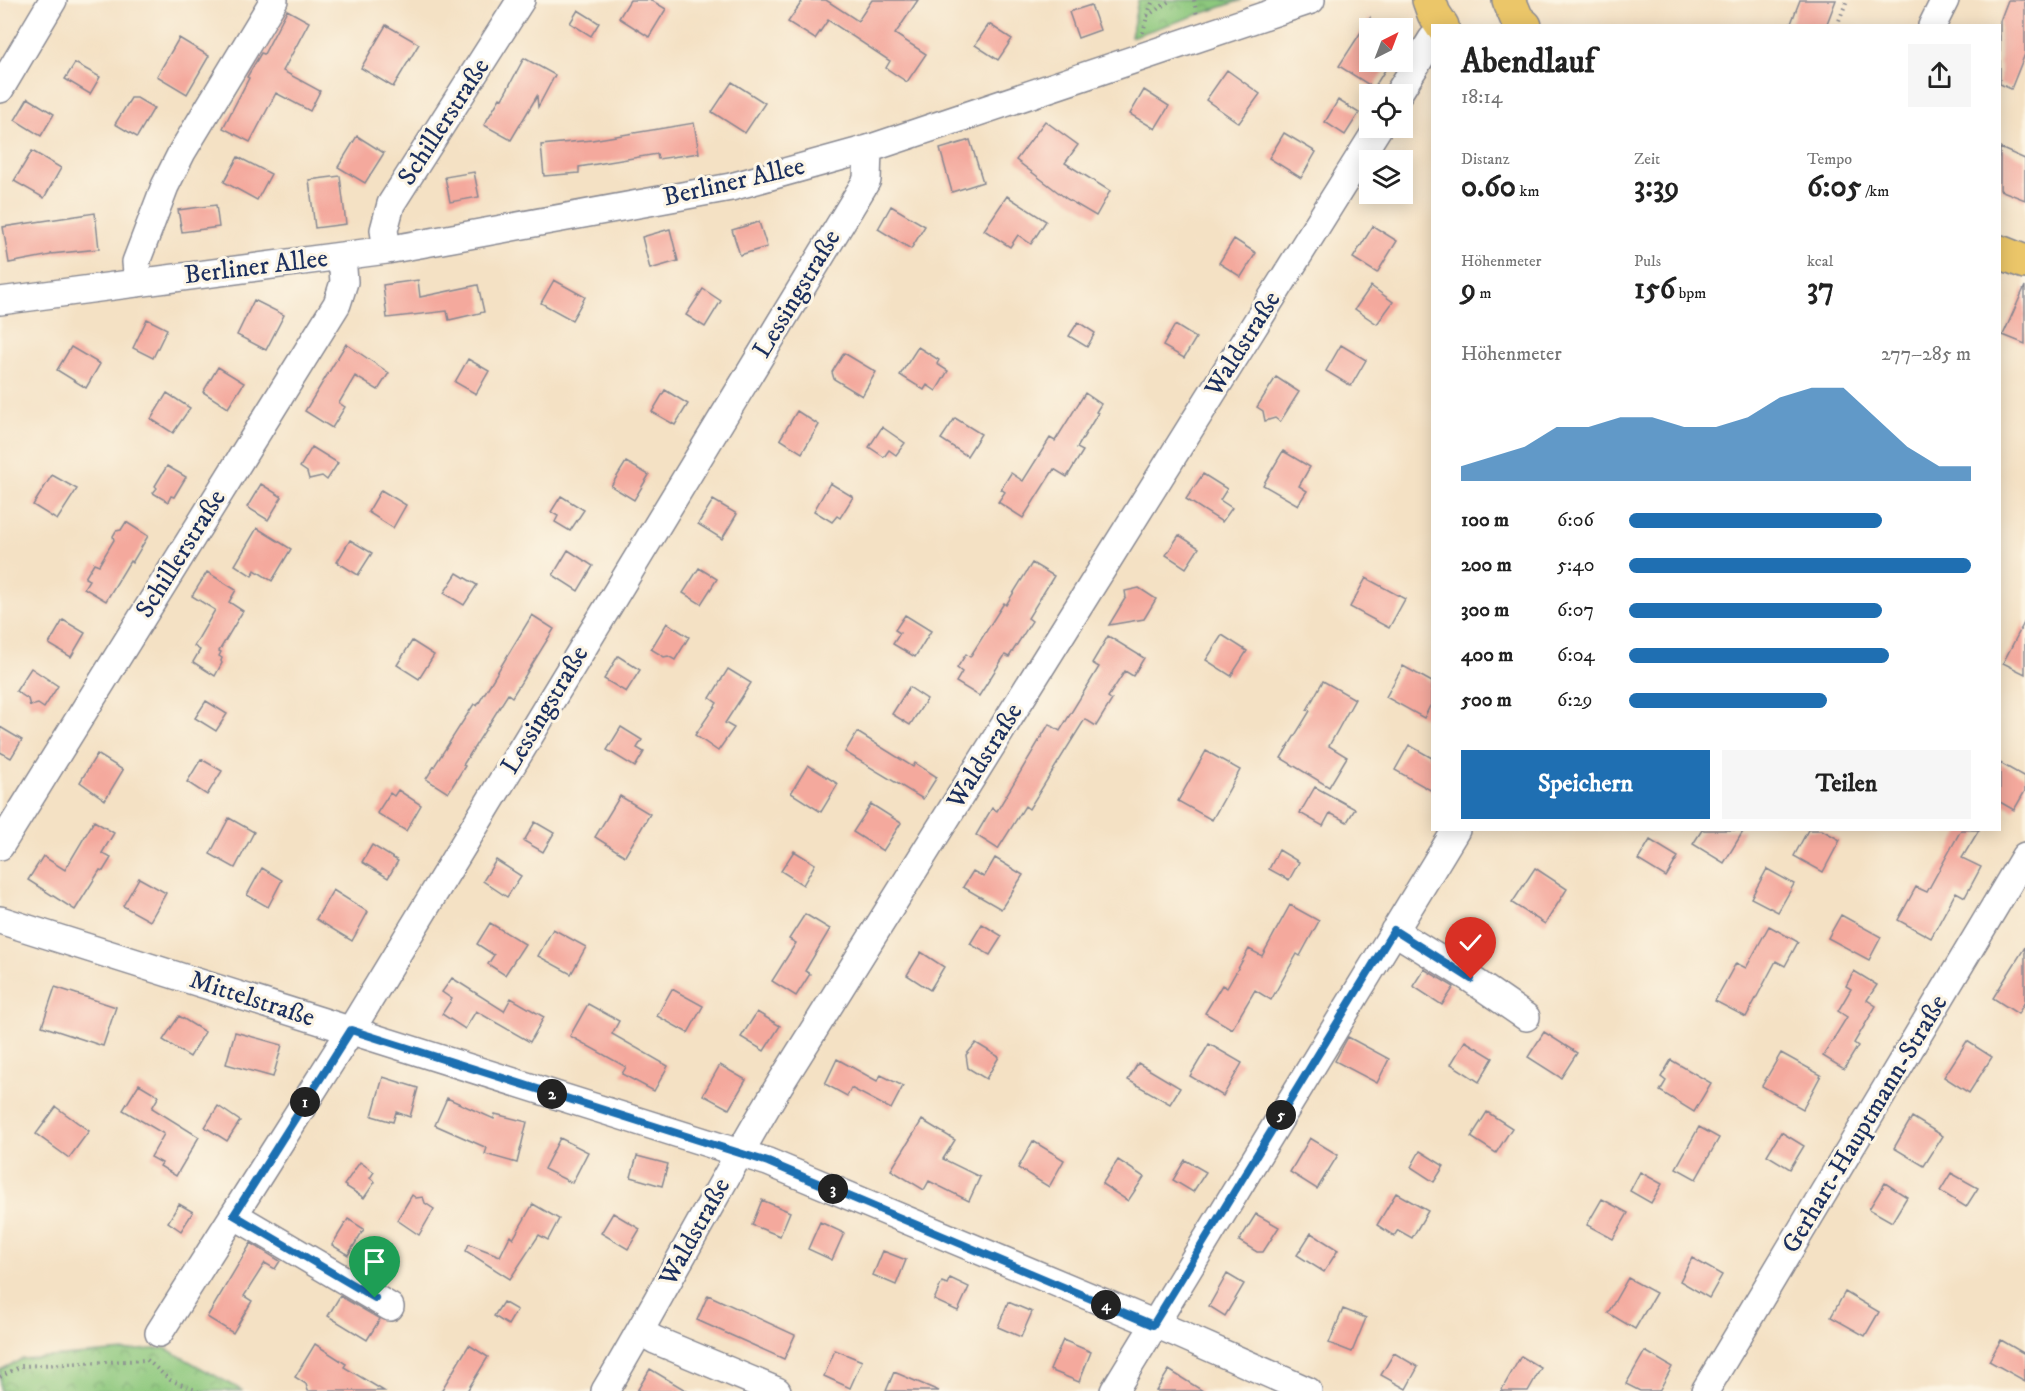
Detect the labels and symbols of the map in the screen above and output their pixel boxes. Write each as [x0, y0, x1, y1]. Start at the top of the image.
north arrow [1359, 18, 1413, 72]
street label: Schillerstraße [391, 52, 497, 192]
street label: Berliner Allee [660, 150, 808, 214]
street label: Lessingstraße [746, 224, 848, 364]
street label: Berliner Allee [182, 242, 330, 292]
street label: Waldstraße [1197, 285, 1288, 404]
street label: Schillerstraße [128, 484, 234, 624]
street label: Lessingstraße [494, 640, 596, 780]
street label: Waldstraße [939, 697, 1030, 816]
pin [1445, 917, 1496, 979]
street label: Mittelstraße [185, 963, 319, 1035]
street label: Gerhart-Hauptmann-Straße [1775, 989, 1955, 1259]
pin: 2 [537, 1079, 567, 1109]
pin: 1 [290, 1087, 320, 1117]
pin: 5 [1266, 1100, 1296, 1130]
street label: Waldstraße [651, 1172, 738, 1293]
pin: 3 [818, 1174, 848, 1204]
pin [349, 1236, 400, 1298]
pin: 4 [1091, 1290, 1121, 1320]

